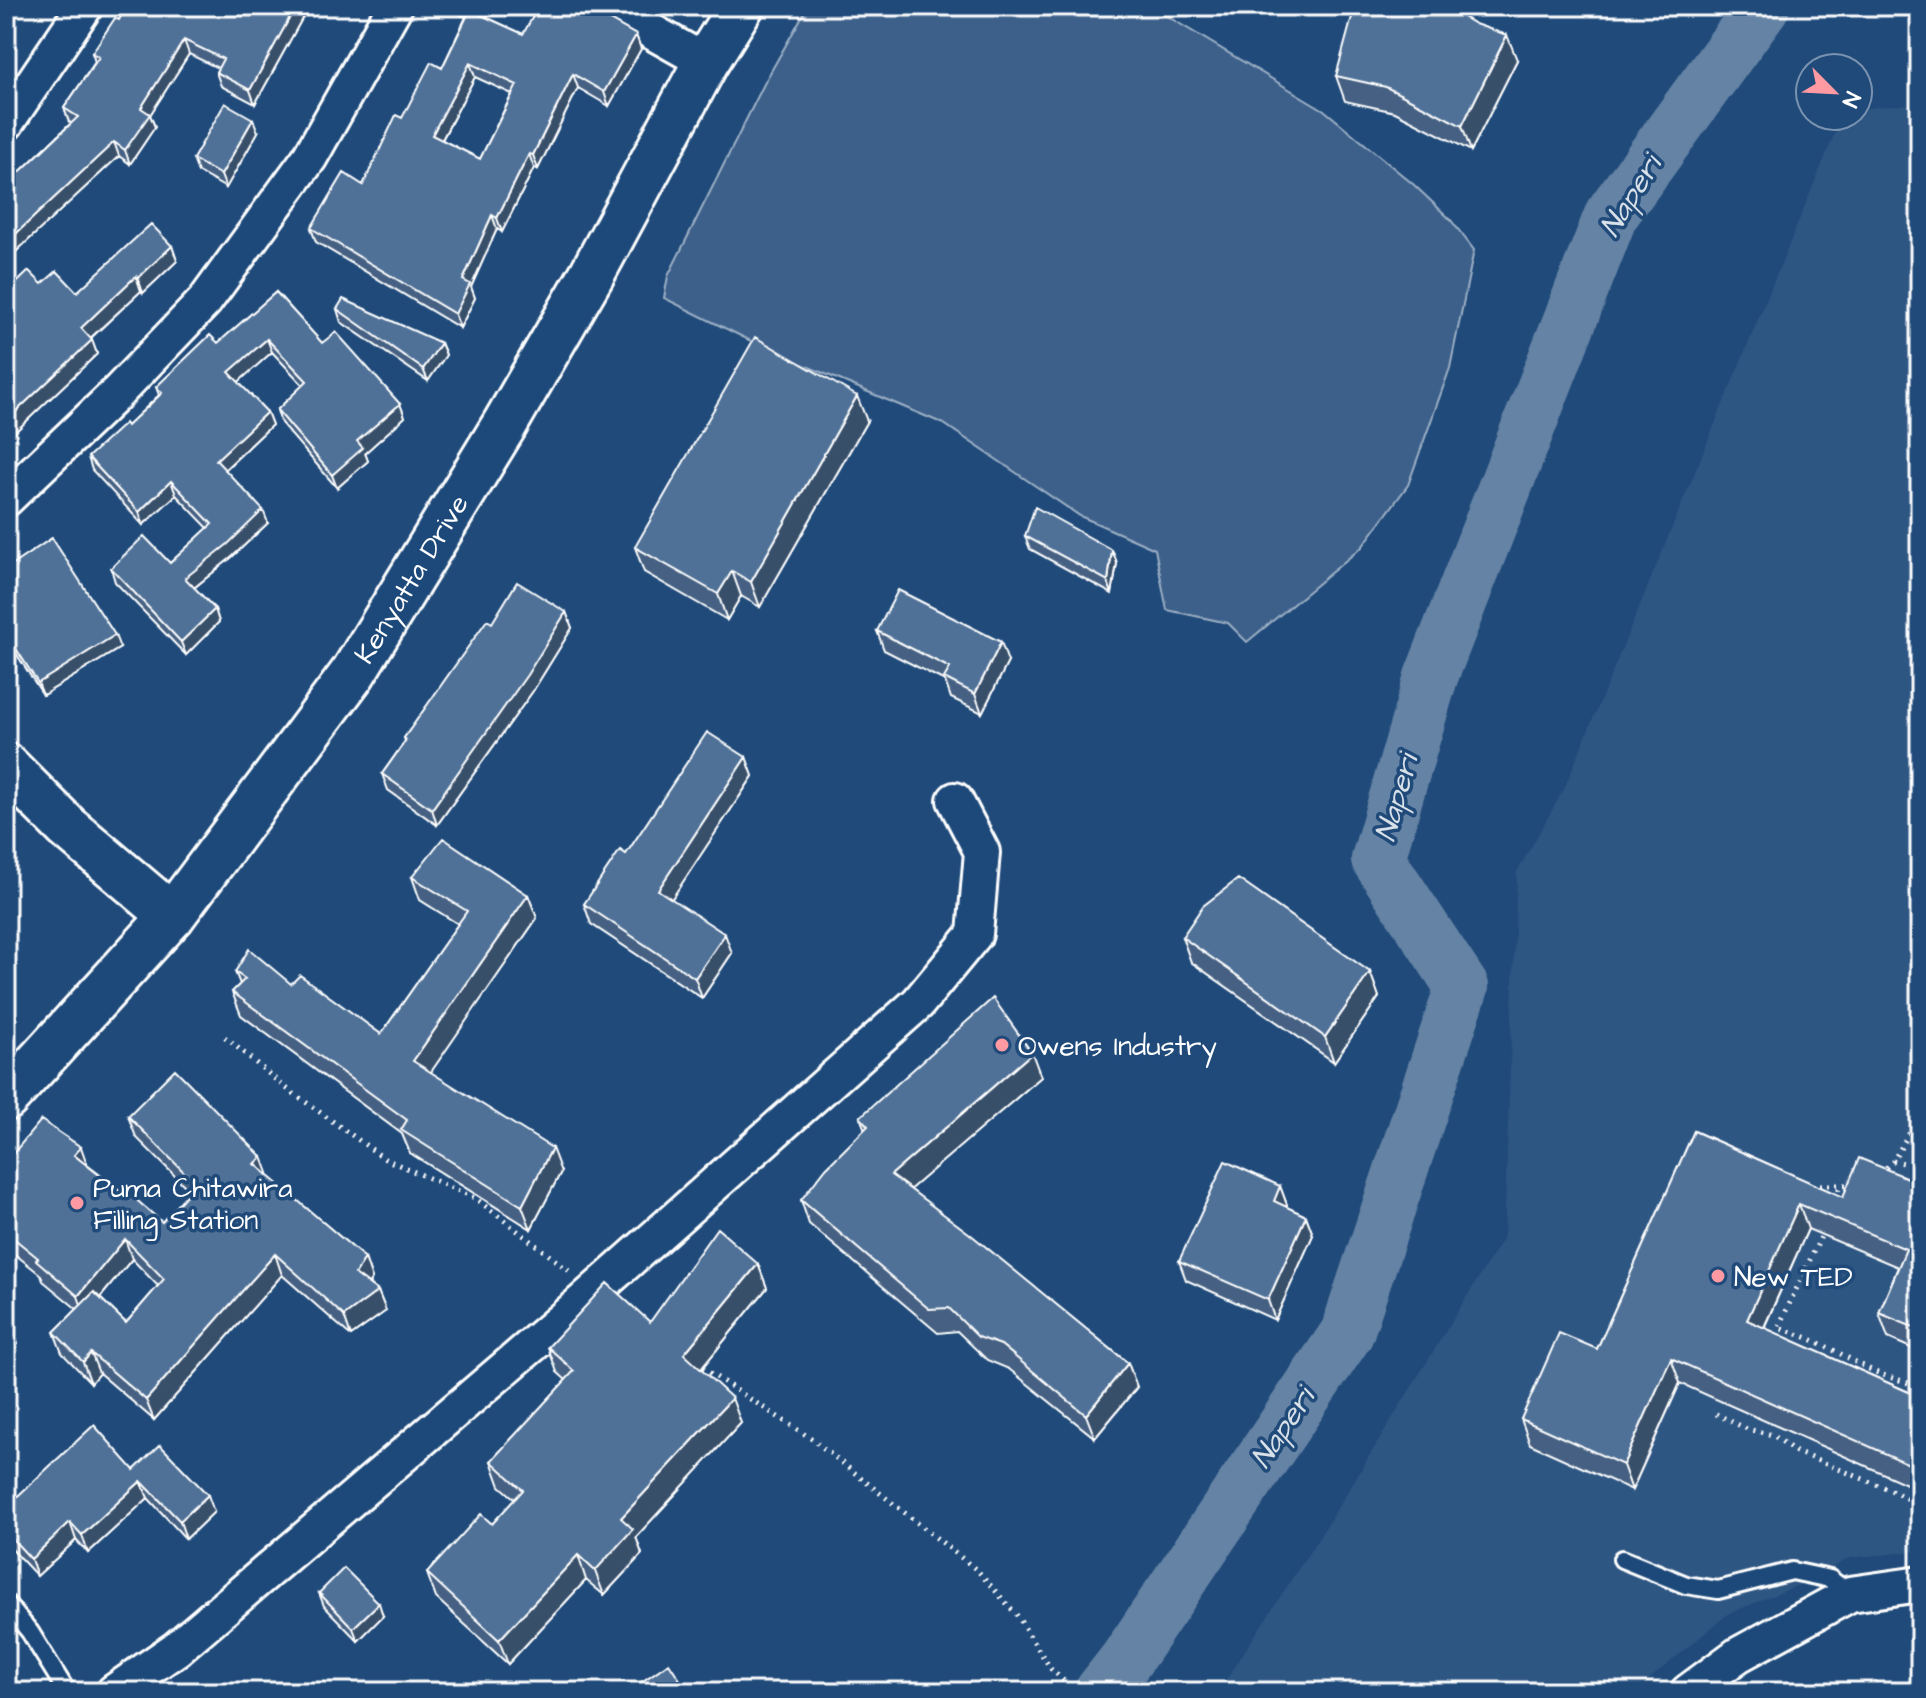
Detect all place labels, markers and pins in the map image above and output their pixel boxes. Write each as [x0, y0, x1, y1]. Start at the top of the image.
place label: Owens Industry [1018, 1027, 1217, 1068]
marker: Owens Industry [993, 1036, 1011, 1054]
place label: Puma Chitawira Filling Station [93, 1169, 292, 1241]
marker: Puma Chitawira Filling Station [68, 1194, 86, 1212]
place label: New TED [1734, 1258, 1853, 1297]
marker: New TED [1709, 1267, 1727, 1285]

